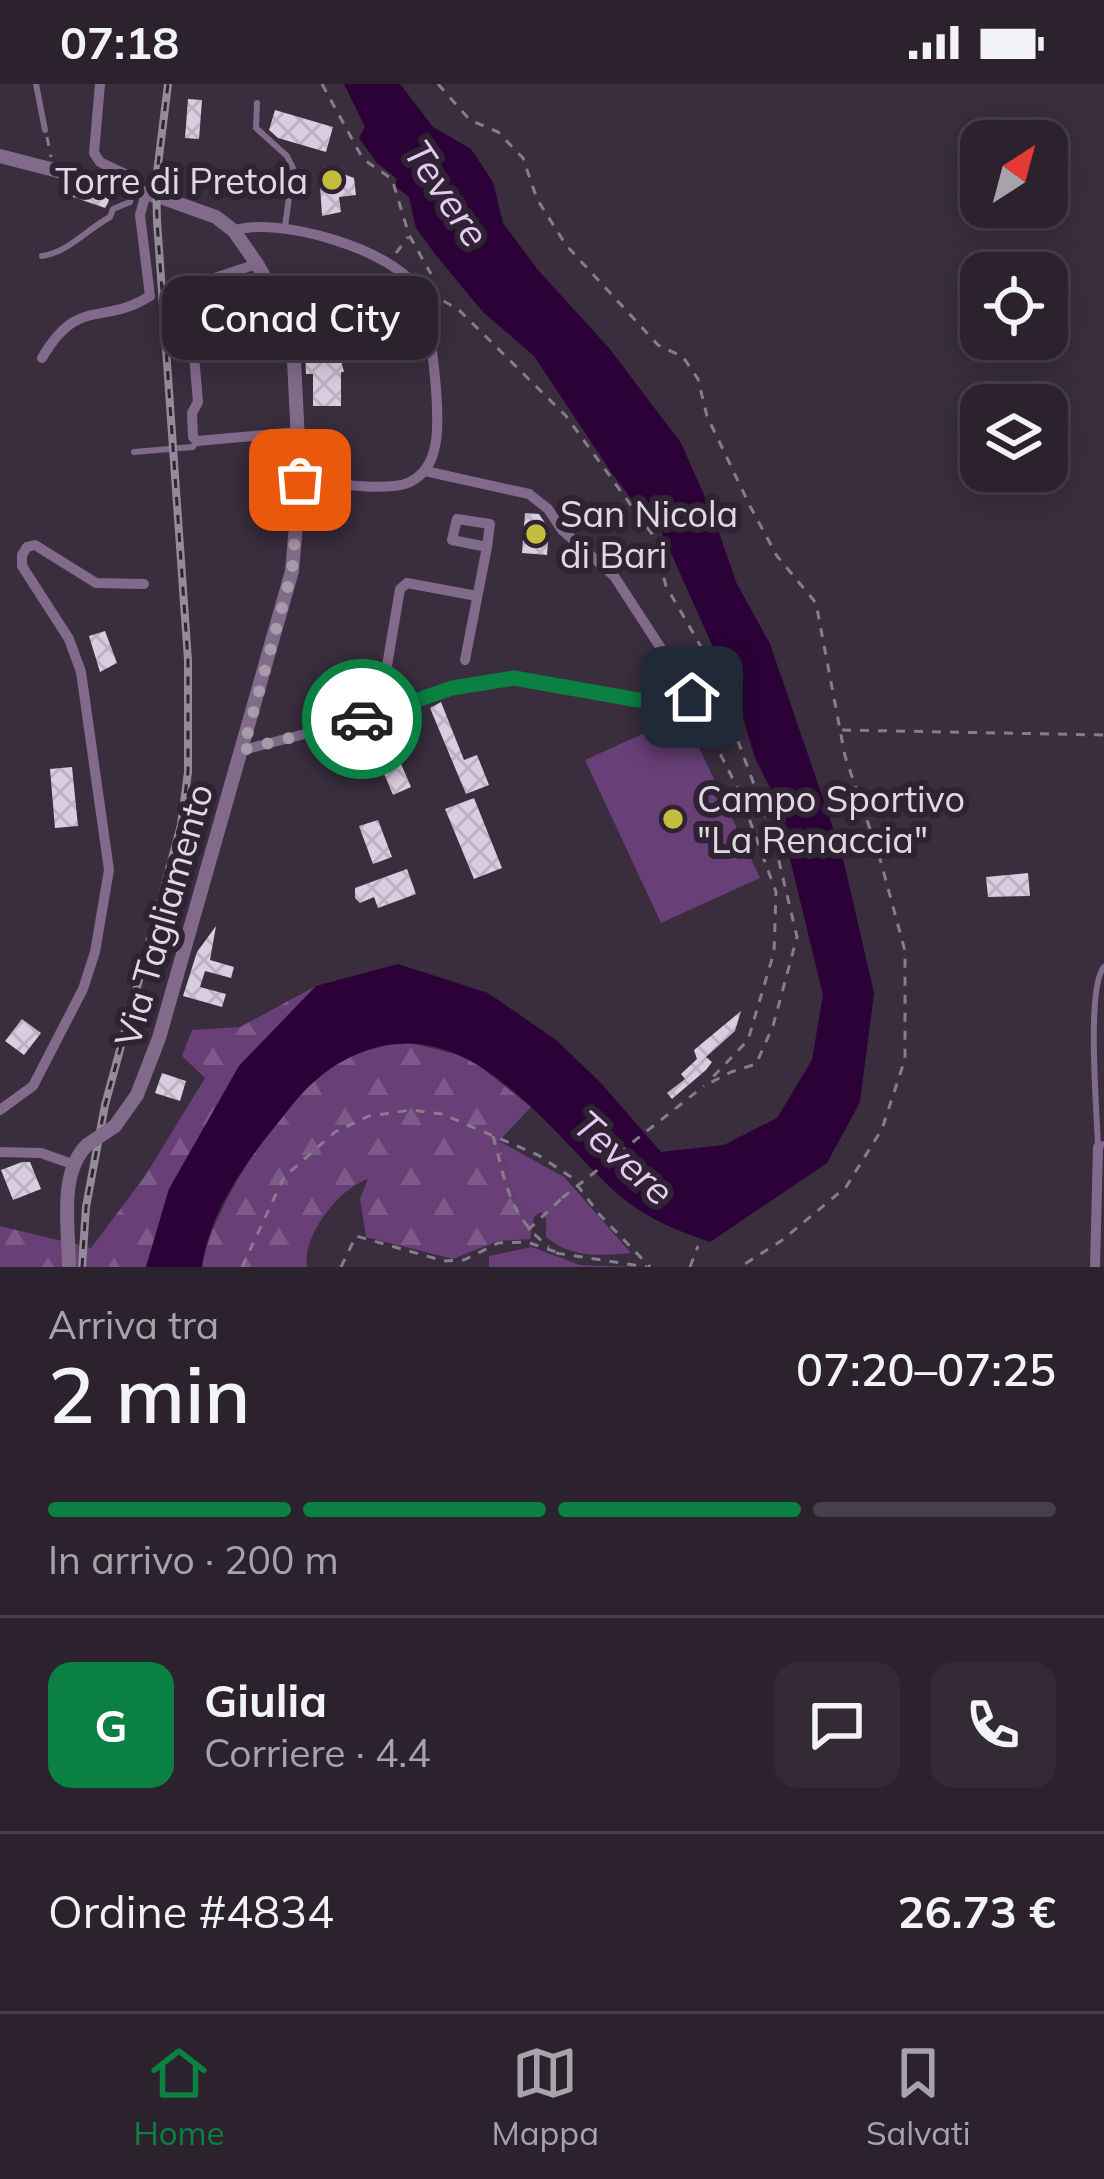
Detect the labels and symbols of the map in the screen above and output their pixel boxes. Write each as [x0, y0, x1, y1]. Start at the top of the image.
north arrow [960, 120, 1068, 228]
water label: Tevere [394, 130, 500, 256]
place label: Torre di Pretola [55, 158, 308, 203]
marker: Torre di Pretola [319, 167, 345, 193]
callout: Conad City [162, 276, 438, 360]
pin [249, 429, 351, 531]
place label: San Nicola di Bari [560, 491, 738, 577]
marker: San Nicola di Bari [523, 521, 549, 547]
pin [641, 646, 743, 748]
courier [302, 659, 422, 779]
place label: Campo Sportivo "La Renaccia" [697, 776, 965, 862]
street label: Via Tagliamento [104, 779, 222, 1051]
marker: Campo Sportivo "La Renaccia" [660, 806, 686, 832]
water label: Tevere [564, 1099, 684, 1215]

